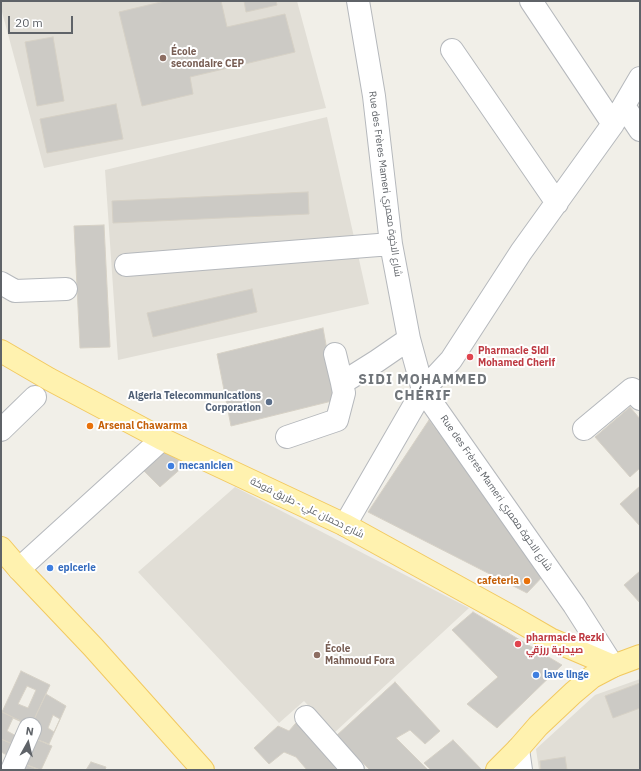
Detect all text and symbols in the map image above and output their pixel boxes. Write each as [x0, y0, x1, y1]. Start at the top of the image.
scale bar [10, 8, 75, 34]
text: 20 m [15, 15, 43, 30]
place label: École secondaire CEP [171, 46, 244, 70]
marker: École secondaire CEP [158, 53, 168, 63]
street label: Rue des Frères Mameri شارع الاخوة معمري [366, 90, 404, 278]
place label: Pharmacie Sidi Mohamed Cherif [478, 345, 555, 368]
marker: Pharmacie Sidi Mohamed Cherif [465, 352, 475, 362]
district label: SIDI MOHAMMED CHÉRIF [358, 372, 488, 404]
place label: Algeria Telecommunications Corporation [128, 390, 261, 414]
marker: Algeria Telecommunications Corporation [264, 397, 274, 407]
street label: Rue des Frères Mameri شارع الاخوة معمري [437, 413, 555, 573]
place label: Arsenal Chawarma [98, 420, 187, 432]
marker: Arsenal Chawarma [85, 421, 95, 431]
place label: mecanicien [179, 460, 233, 472]
marker: mecanicien [166, 461, 176, 471]
street label: شارع دحمان علي - طريق فوكة [248, 475, 366, 541]
place label: epicerie [58, 562, 96, 574]
marker: epicerie [45, 563, 55, 573]
place label: cafeteria [477, 575, 519, 587]
marker: cafeteria [522, 576, 532, 586]
place label: pharmacie Rezki صيدلية ررزقي [526, 632, 604, 656]
marker: pharmacie Rezki صيدلية ررزقي [513, 639, 523, 649]
place label: École Mahmoud Fora [325, 643, 395, 666]
marker: École Mahmoud Fora [312, 650, 322, 660]
place label: lave linge [544, 669, 589, 681]
marker: lave linge [531, 670, 541, 680]
north arrow [8, 723, 48, 763]
text: N [25, 724, 35, 739]

